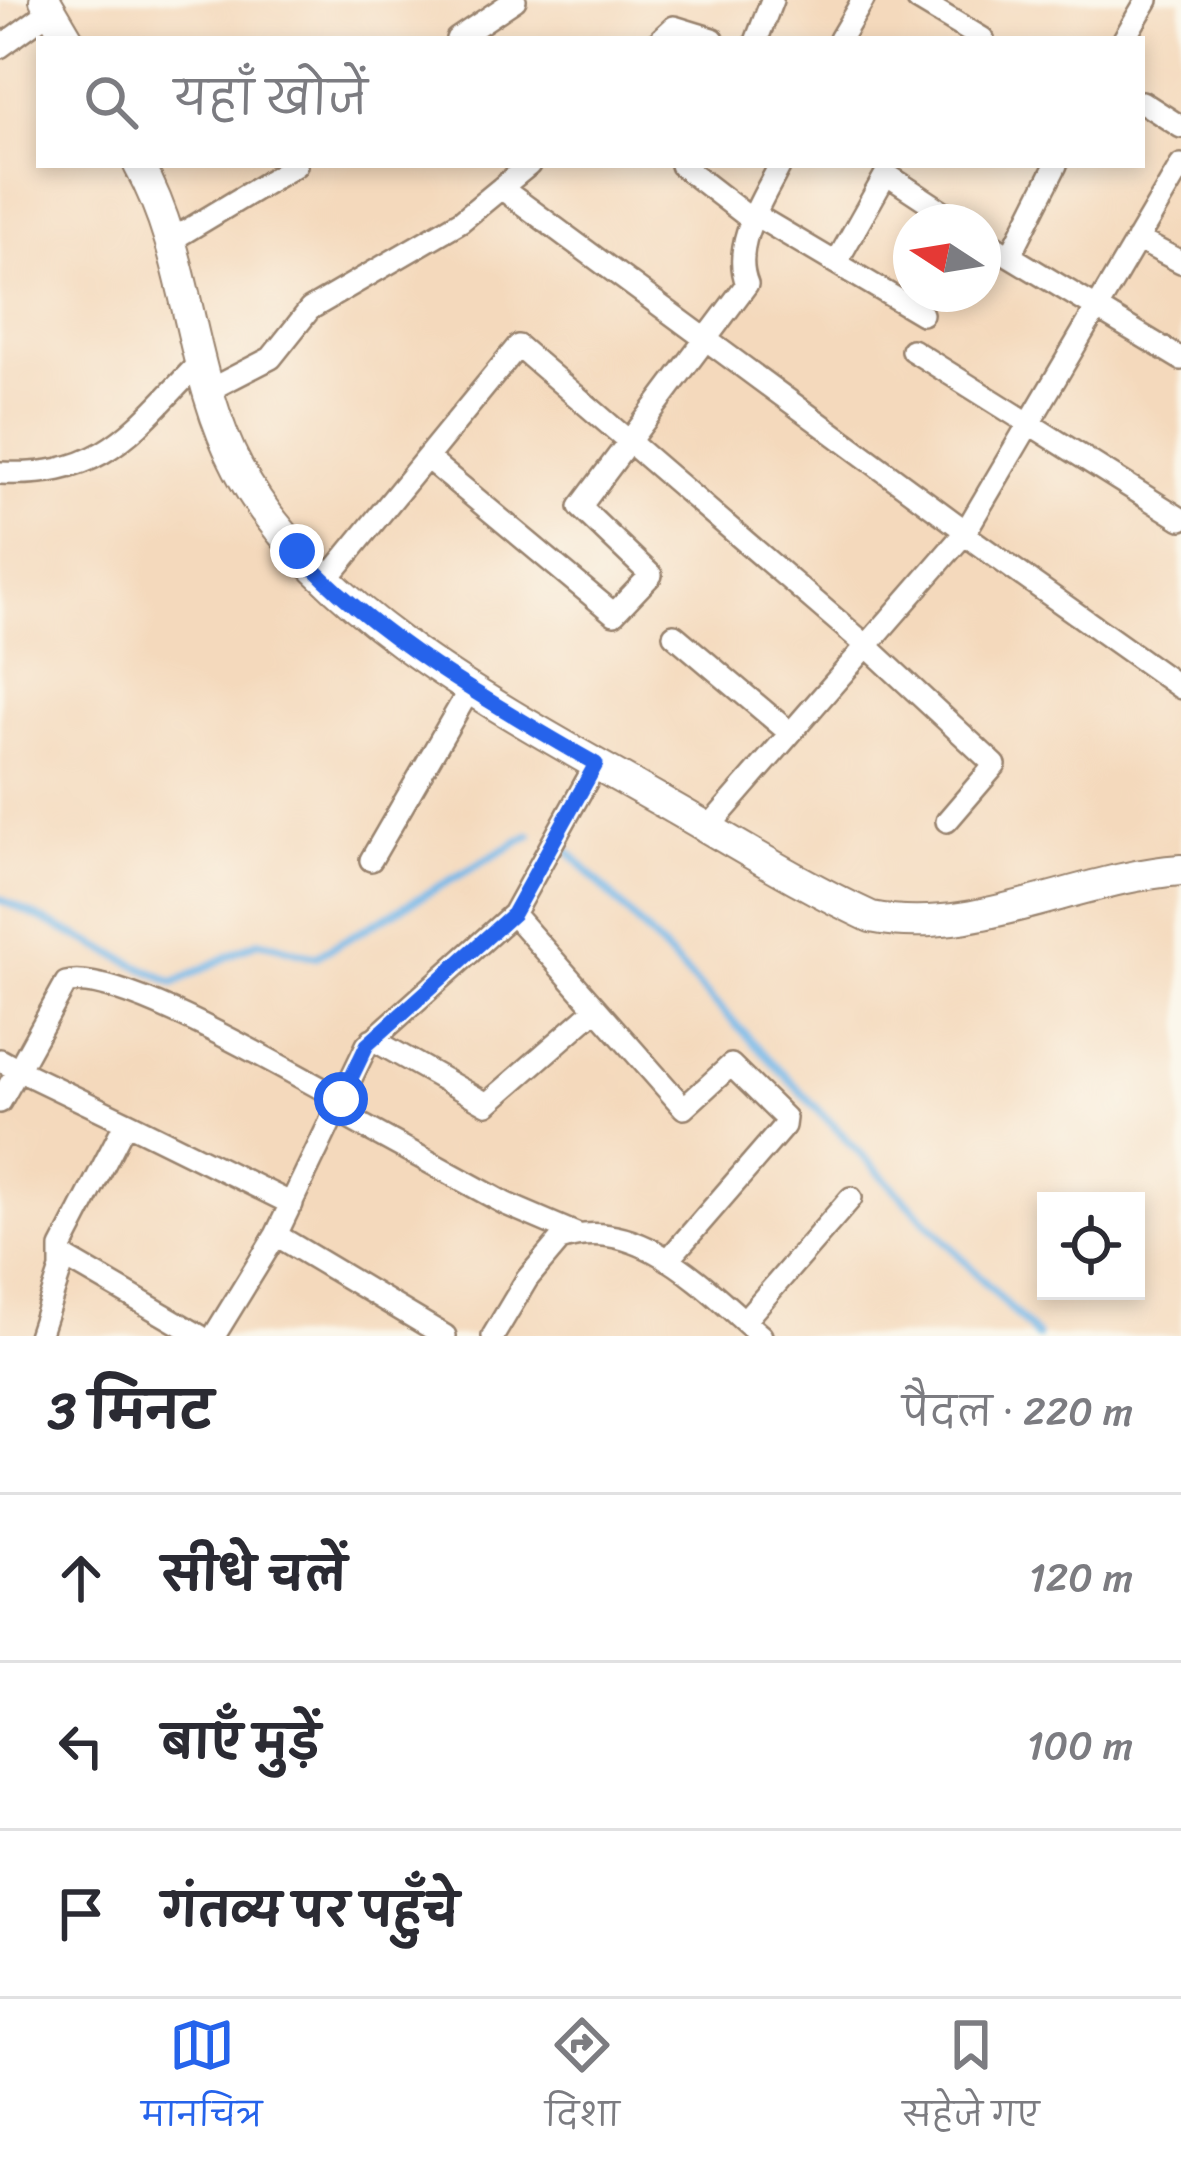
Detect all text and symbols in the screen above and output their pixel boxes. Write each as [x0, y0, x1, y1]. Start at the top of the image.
search box [36, 36, 1145, 168]
text: यहाँ खोजें [174, 59, 368, 139]
icon: search [78, 69, 144, 135]
north arrow [893, 204, 1001, 312]
route end [270, 524, 324, 578]
route start [314, 1072, 368, 1126]
map controls [1037, 1192, 1145, 1300]
button: locate [1037, 1192, 1145, 1300]
text: 3 मिनट [48, 1366, 213, 1456]
text: पैदल · 220 m [902, 1377, 1133, 1446]
text: सीधे चलें [162, 1535, 346, 1615]
text: 120 m [1029, 1543, 1133, 1612]
icon: ahead [48, 1545, 114, 1611]
text: बाएँ मुड़ें [162, 1703, 320, 1783]
text: 100 m [1027, 1711, 1133, 1780]
icon: left [48, 1713, 114, 1779]
text: गंतव्य पर पहुँचे [162, 1871, 459, 1951]
icon: arrive [48, 1881, 114, 1947]
tab: मानचित्र [141, 2012, 262, 2151]
tab: दिशा [545, 2012, 620, 2151]
tab: सहेजे गए [902, 2012, 1040, 2151]

